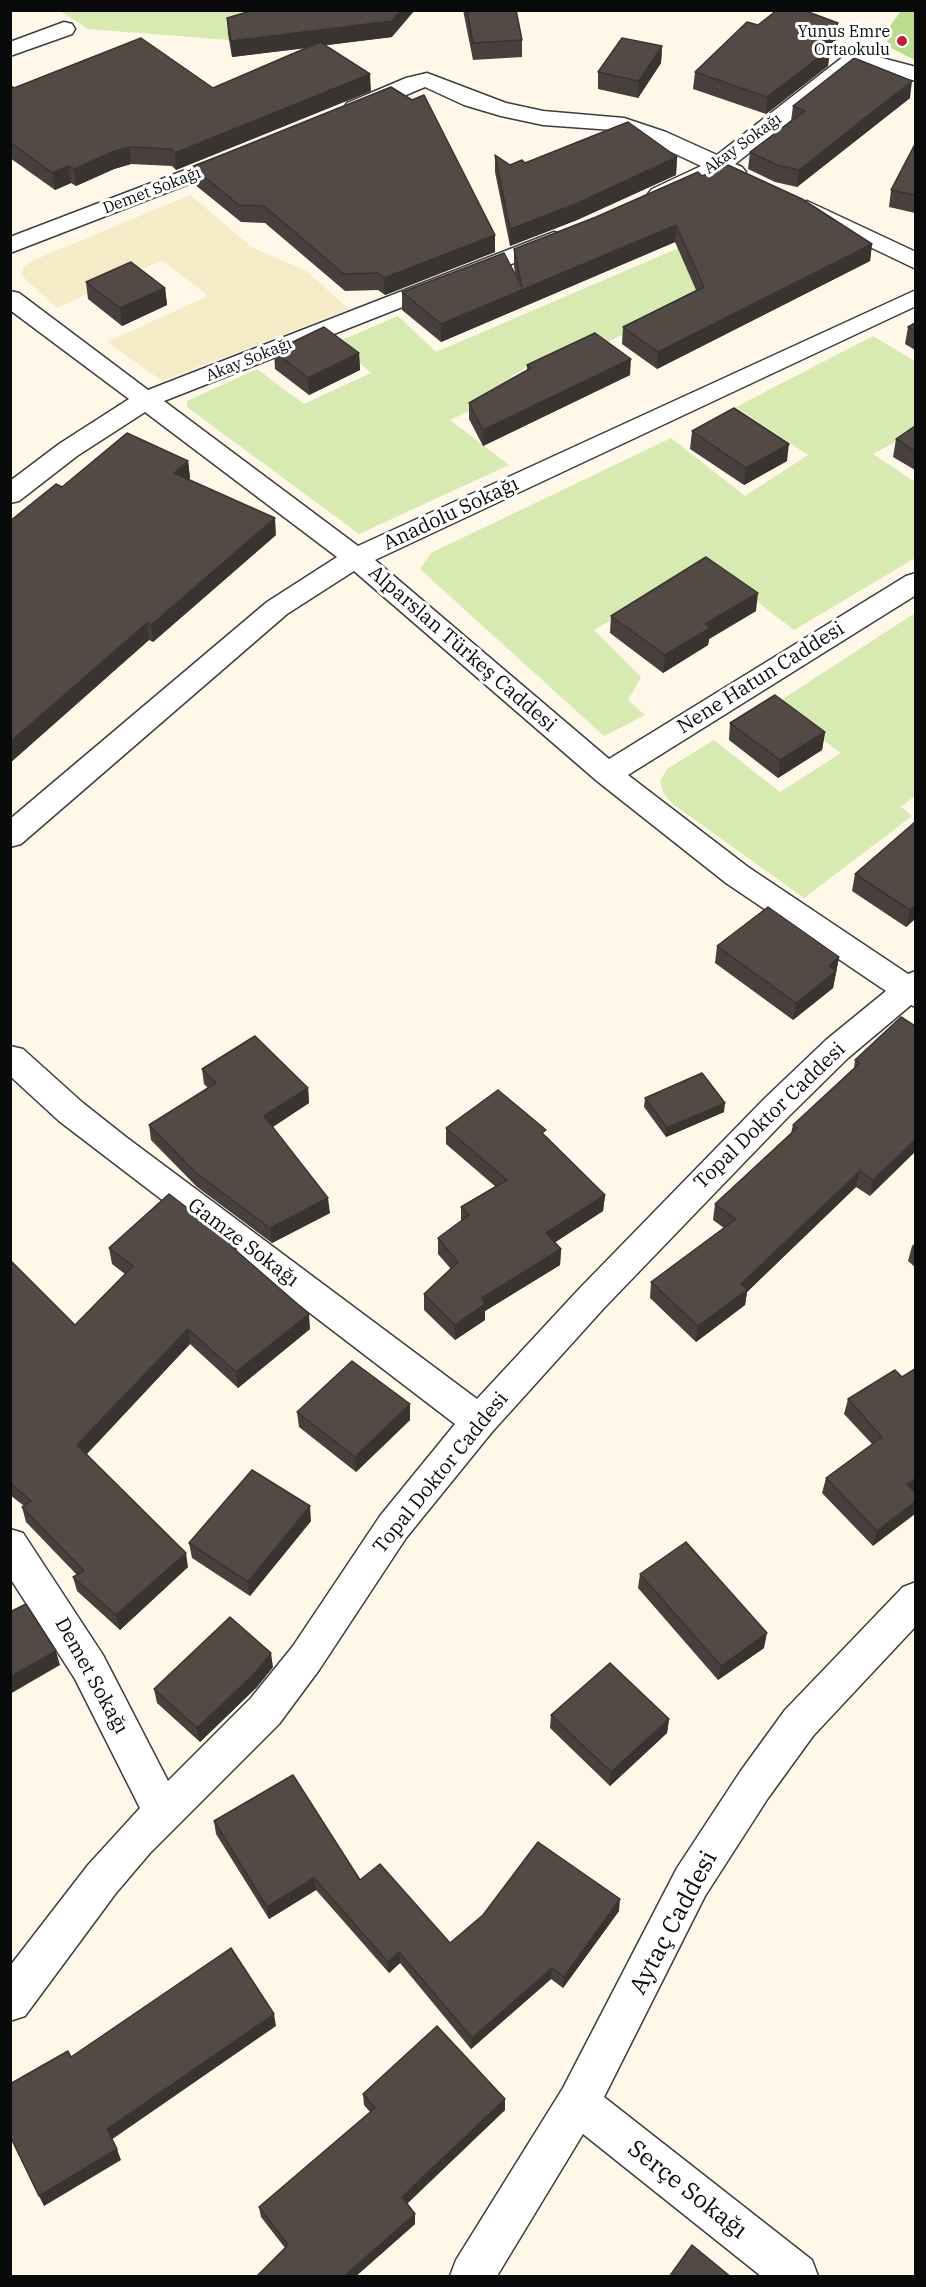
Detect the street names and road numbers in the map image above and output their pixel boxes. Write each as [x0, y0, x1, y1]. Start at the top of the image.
street label: Akay Sokağı [700, 109, 786, 179]
street label: Demet Sokağı [100, 164, 204, 218]
street label: Akay Sokağı [203, 334, 295, 386]
street label: Anadolu Sokağı [379, 472, 523, 556]
street label: Alparslan Türkeş Caddesi [363, 561, 561, 737]
street label: Nene Hatun Caddesi [673, 617, 849, 739]
street label: Topal Doktor Caddesi [689, 1038, 851, 1194]
street label: Gamze Sokağı [183, 1193, 303, 1293]
street label: Topal Doktor Caddesi [368, 1387, 514, 1559]
street label: Demet Sokağı [49, 1614, 133, 1738]
street label: Aytaç Caddesi [624, 1846, 724, 2000]
street label: Serçe Sokağı [622, 2134, 752, 2246]

